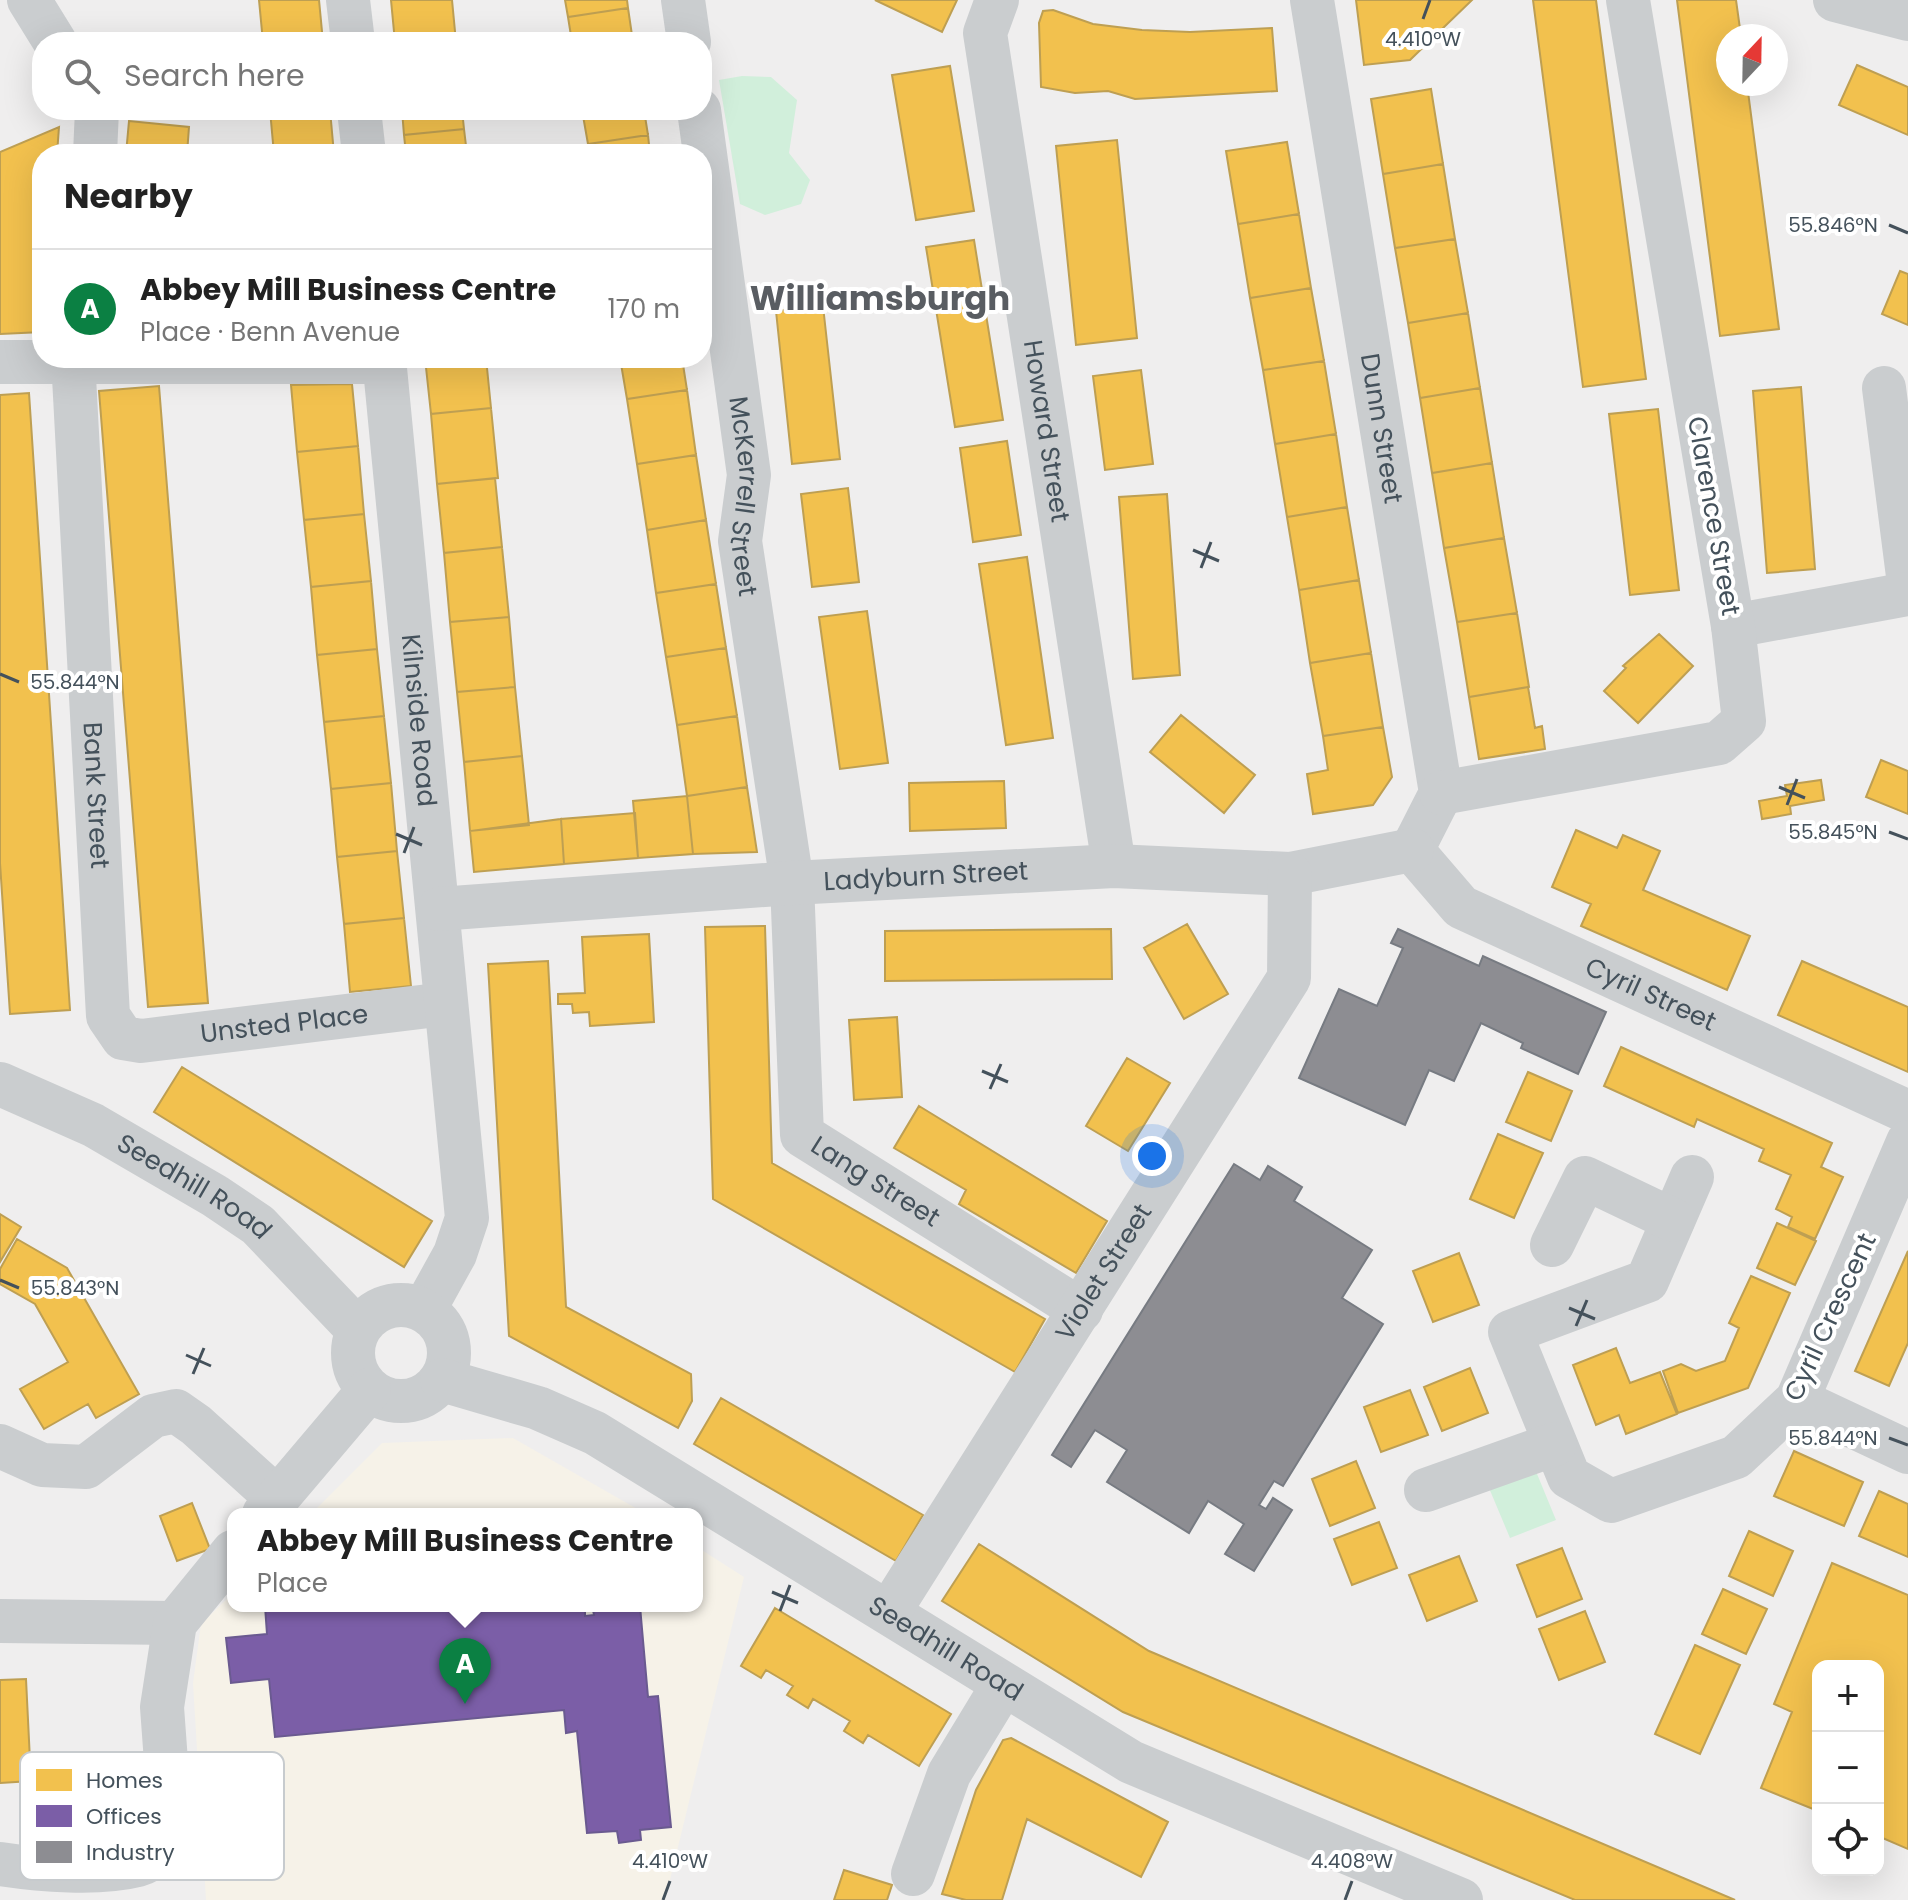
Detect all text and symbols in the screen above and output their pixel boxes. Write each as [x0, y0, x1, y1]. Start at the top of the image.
north arrow [1716, 24, 1788, 96]
text: 4.410°W [1385, 25, 1461, 53]
search box [32, 32, 712, 120]
icon: search [60, 54, 104, 98]
text: Search here [124, 54, 305, 97]
text: Nearby [64, 172, 193, 220]
text: 55.846°N [1788, 211, 1878, 239]
text: Abbey Mill Business Centre [140, 268, 556, 311]
district label: Williamsburgh [750, 274, 1010, 322]
text: A [80, 291, 100, 327]
text: 170 m [607, 291, 680, 327]
text: Place · Benn Avenue [140, 314, 400, 350]
street label: Howard Street [1015, 337, 1079, 525]
street label: Dunn Street [1352, 351, 1412, 506]
street label: McKerrell Street [720, 394, 767, 599]
street label: Clarence Street [1679, 414, 1749, 618]
street label: Kilnside Road [393, 632, 445, 808]
text: 55.844°N [30, 668, 120, 696]
street label: Bank Street [74, 721, 118, 870]
text: 55.845°N [1788, 818, 1878, 846]
street label: Ladyburn Street [823, 853, 1029, 899]
street label: Cyril Street [1580, 948, 1722, 1040]
street label: Unsted Place [198, 996, 370, 1052]
street label: Seedhill Road [110, 1125, 280, 1247]
street label: Lang Street [804, 1127, 947, 1235]
your location [1132, 1136, 1172, 1176]
street label: Violet Street [1047, 1197, 1160, 1347]
street label: Cyril Crescent [1775, 1227, 1885, 1407]
text: 55.843°N [31, 1274, 119, 1302]
text: 55.844°N [1788, 1424, 1878, 1452]
popup [227, 1508, 703, 1612]
text: Abbey Mill Business Centre [257, 1519, 673, 1562]
text: Place [257, 1565, 328, 1601]
street label: Seedhill Road [862, 1587, 1030, 1710]
pin: A [439, 1638, 491, 1704]
map controls [1812, 1660, 1884, 1876]
button: + [1812, 1660, 1884, 1732]
button: − [1812, 1732, 1884, 1804]
legend [20, 1752, 284, 1880]
text: Homes [86, 1765, 163, 1796]
text: Offices [86, 1801, 162, 1832]
button: locate [1812, 1804, 1884, 1876]
text: Industry [86, 1837, 175, 1868]
text: 4.410°W [632, 1847, 708, 1875]
text: 4.408°W [1311, 1847, 1394, 1875]

